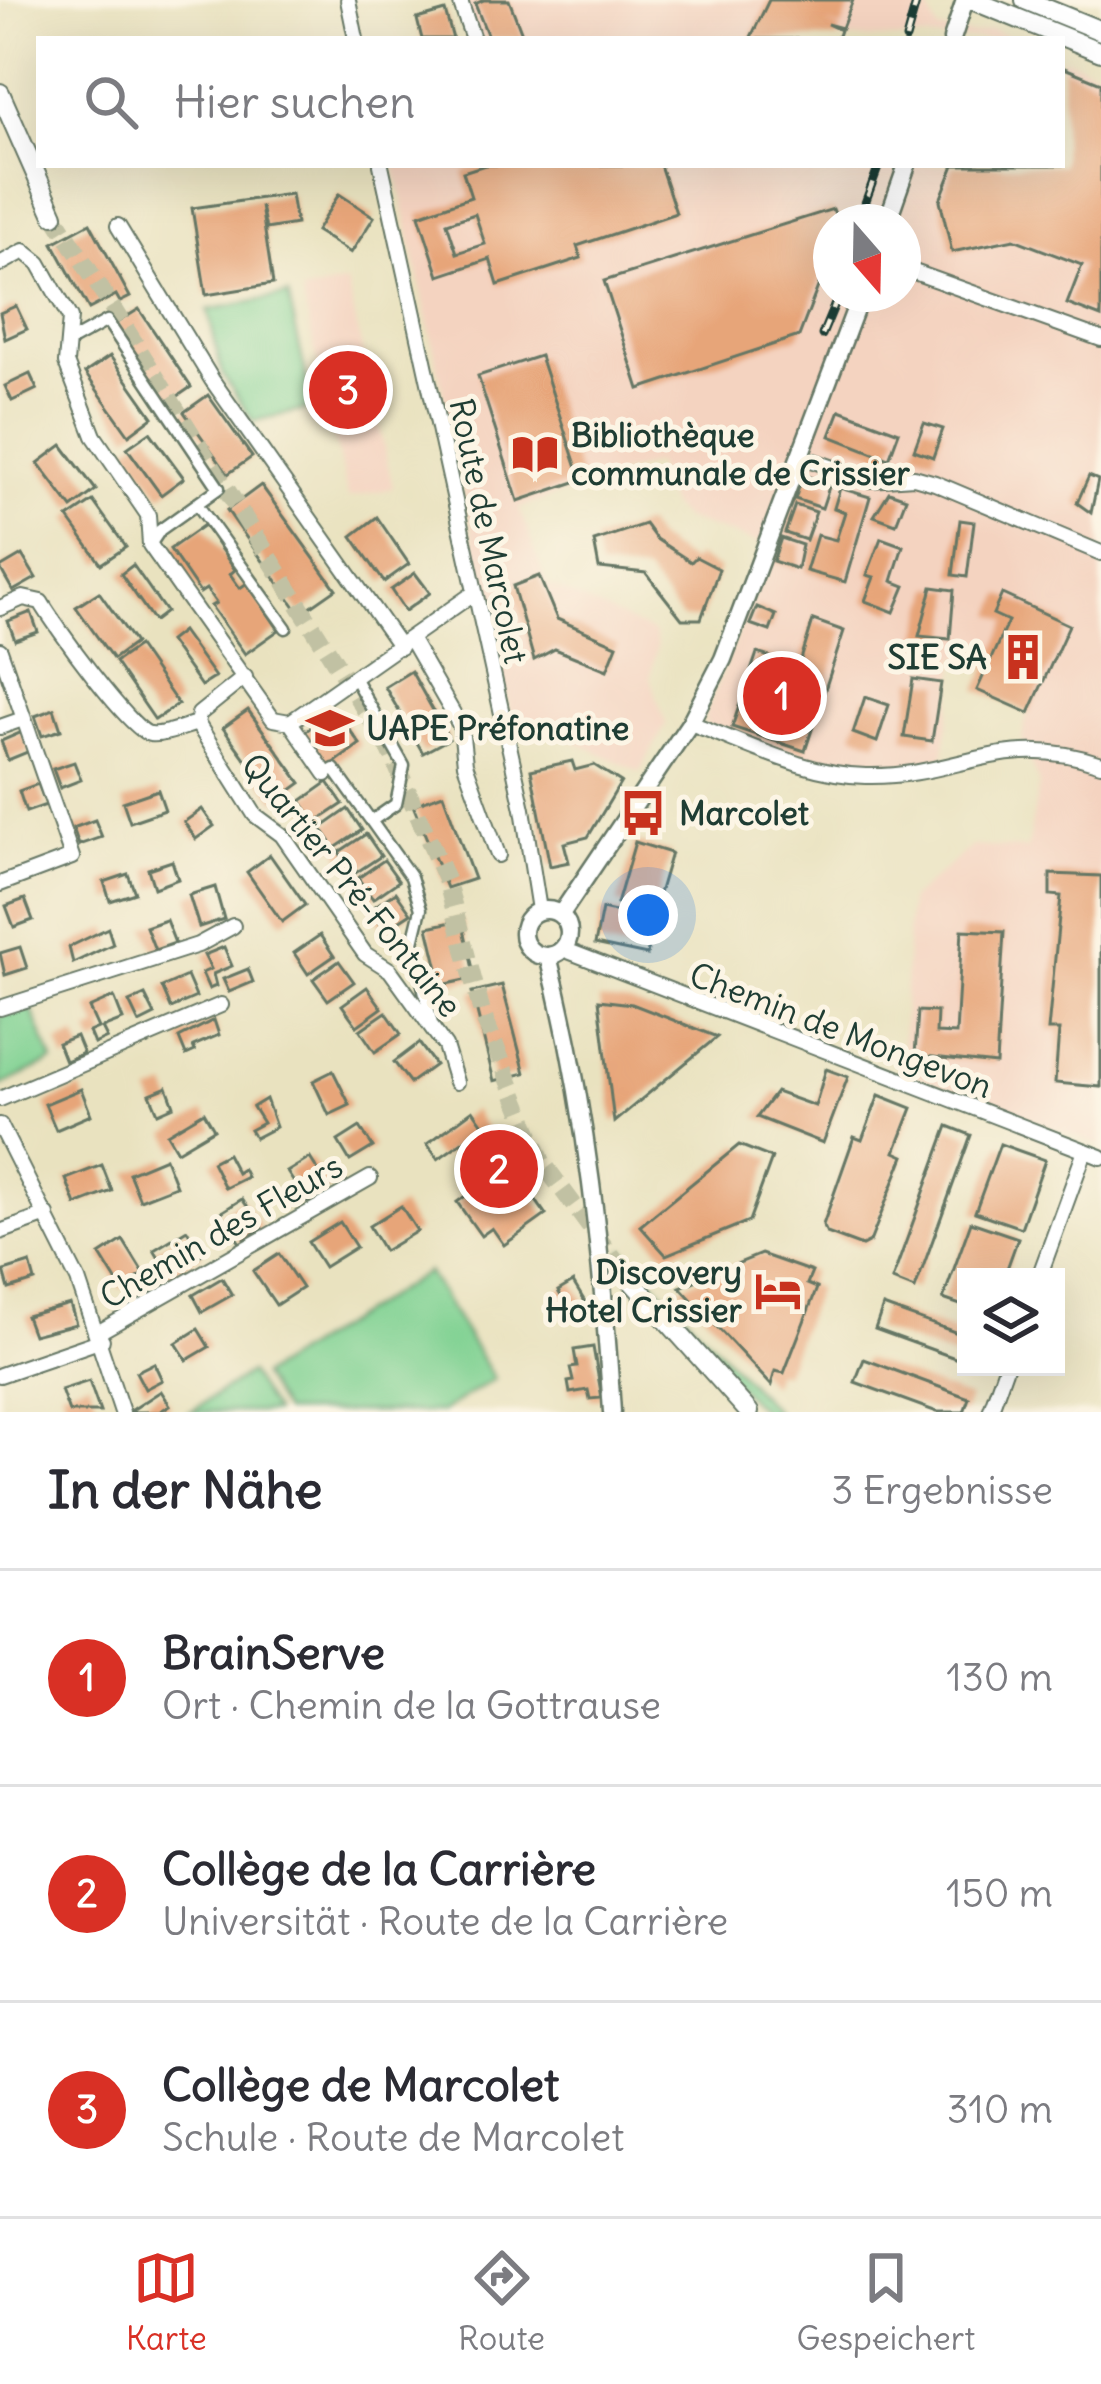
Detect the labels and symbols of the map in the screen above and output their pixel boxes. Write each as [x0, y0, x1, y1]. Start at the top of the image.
north arrow [813, 204, 921, 312]
pin: 3 [309, 345, 387, 435]
street label: Route de Marcolet [440, 395, 538, 667]
place label: Bibliothèque communale de Crissier [571, 414, 910, 494]
library icon: Bibliothèque communale de Crissier [510, 429, 560, 479]
building icon: SIE SA [998, 632, 1048, 682]
place label: SIE SA [887, 636, 987, 678]
pin: 1 [743, 651, 821, 741]
school or university icon: UAPE Préfonatine [305, 703, 355, 753]
place label: UAPE Préfonatine [366, 707, 629, 749]
street label: Quartier Pré-Fontaine [233, 745, 471, 1025]
bus stop icon: Marcolet [618, 788, 668, 838]
place label: Marcolet [679, 792, 809, 834]
your location [618, 885, 678, 945]
street label: Chemin de Mongevon [684, 953, 998, 1107]
pin: 2 [460, 1124, 538, 1214]
street label: Chemin des Fleurs [92, 1144, 350, 1318]
place label: Discovery Hotel Crissier [545, 1251, 743, 1331]
hotel icon: Discovery Hotel Crissier [753, 1266, 803, 1316]

